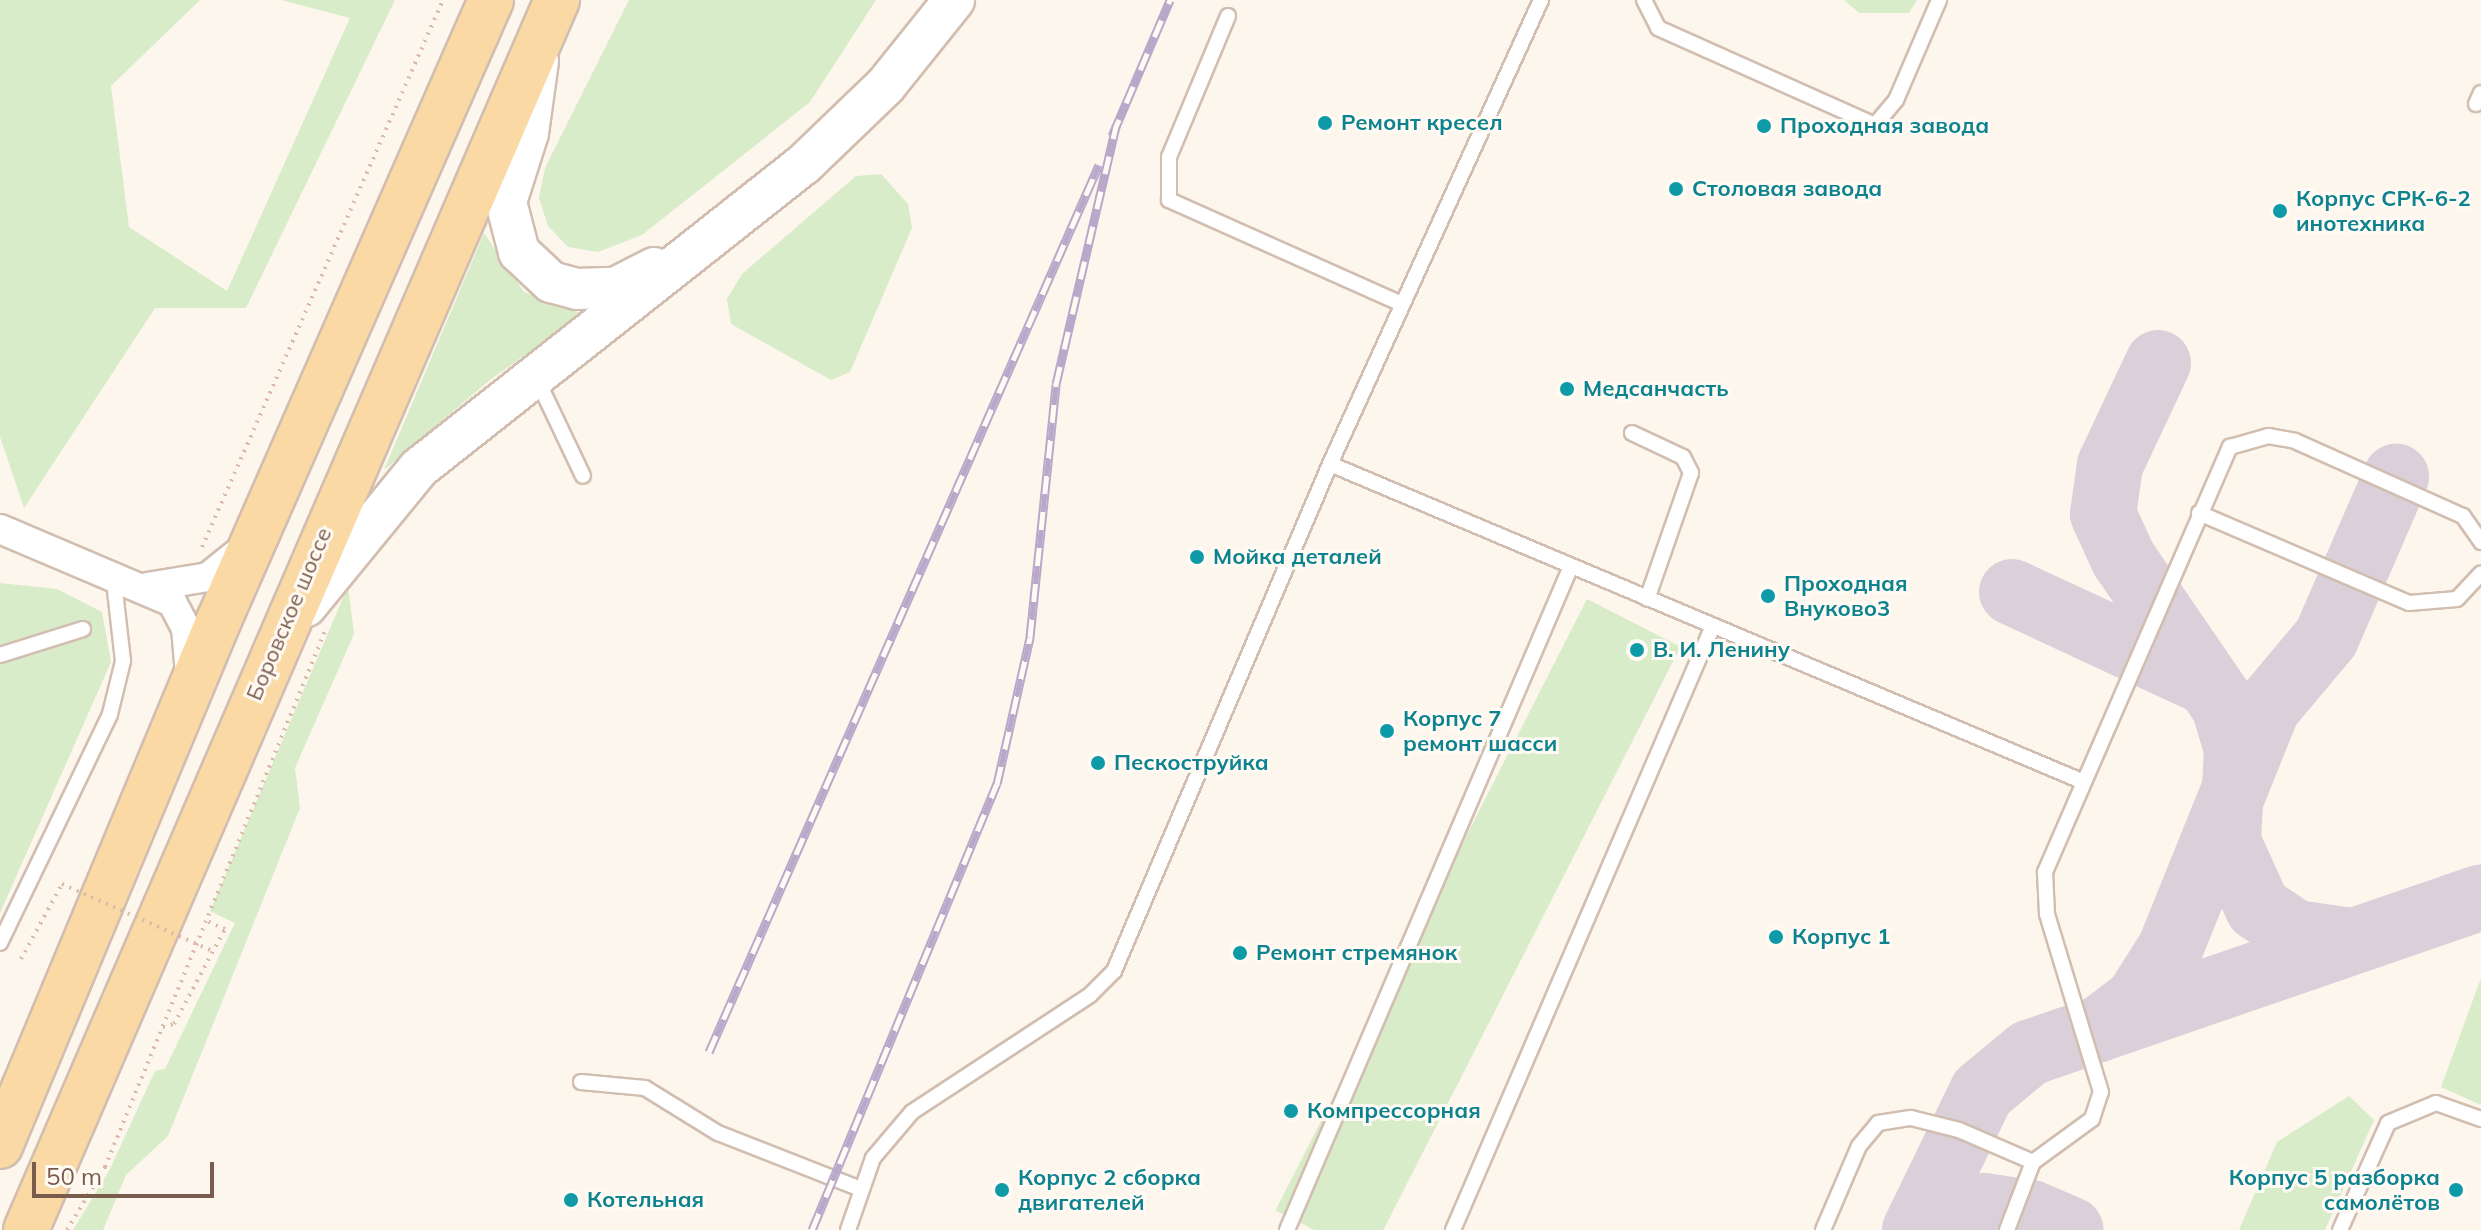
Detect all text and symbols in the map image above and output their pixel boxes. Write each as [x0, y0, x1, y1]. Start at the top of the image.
place label: Ремонт кресел [1341, 110, 1503, 136]
place label: Проходная завода [1780, 113, 1989, 139]
marker: Ремонт кресел [1316, 114, 1334, 132]
marker: Проходная завода [1755, 117, 1773, 135]
place label: Столовая завода [1692, 176, 1882, 202]
marker: Столовая завода [1667, 180, 1685, 198]
place label: Корпус СРК-6-2 инотехника [2296, 185, 2471, 236]
marker: Корпус СРК-6-2 инотехника [2271, 202, 2289, 220]
place label: Медсанчасть [1583, 376, 1729, 402]
marker: Медсанчасть [1558, 380, 1576, 398]
street label: Боровское шоссе [241, 524, 337, 704]
place label: Мойка деталей [1213, 544, 1382, 570]
marker: Мойка деталей [1188, 548, 1206, 566]
place label: Проходная Внуково3 [1784, 570, 1908, 622]
marker: Проходная Внуково3 [1759, 587, 1777, 605]
place label: В. И. Ленину [1653, 637, 1790, 663]
marker: В. И. Ленину [1628, 641, 1646, 659]
place label: Корпус 7 ремонт шасси [1403, 705, 1557, 756]
marker: Корпус 7 ремонт шасси [1378, 722, 1396, 740]
place label: Пескоструйка [1114, 750, 1269, 776]
marker: Пескоструйка [1089, 754, 1107, 772]
place label: Корпус 1 [1792, 924, 1891, 950]
marker: Корпус 1 [1767, 928, 1785, 946]
place label: Ремонт стремянок [1256, 940, 1457, 966]
marker: Ремонт стремянок [1231, 944, 1249, 962]
place label: Компрессорная [1307, 1098, 1481, 1124]
marker: Компрессорная [1282, 1102, 1300, 1120]
scale bar [36, 1146, 218, 1196]
text: 50 m [46, 1161, 102, 1191]
place label: Корпус 2 сборка двигателей [1018, 1164, 1201, 1216]
place label: Корпус 5 разборка самолётов [2229, 1164, 2440, 1216]
marker: Корпус 2 сборка двигателей [993, 1181, 1011, 1199]
marker: Корпус 5 разборка самолётов [2447, 1181, 2465, 1199]
place label: Котельная [587, 1187, 704, 1213]
marker: Котельная [562, 1191, 580, 1209]

